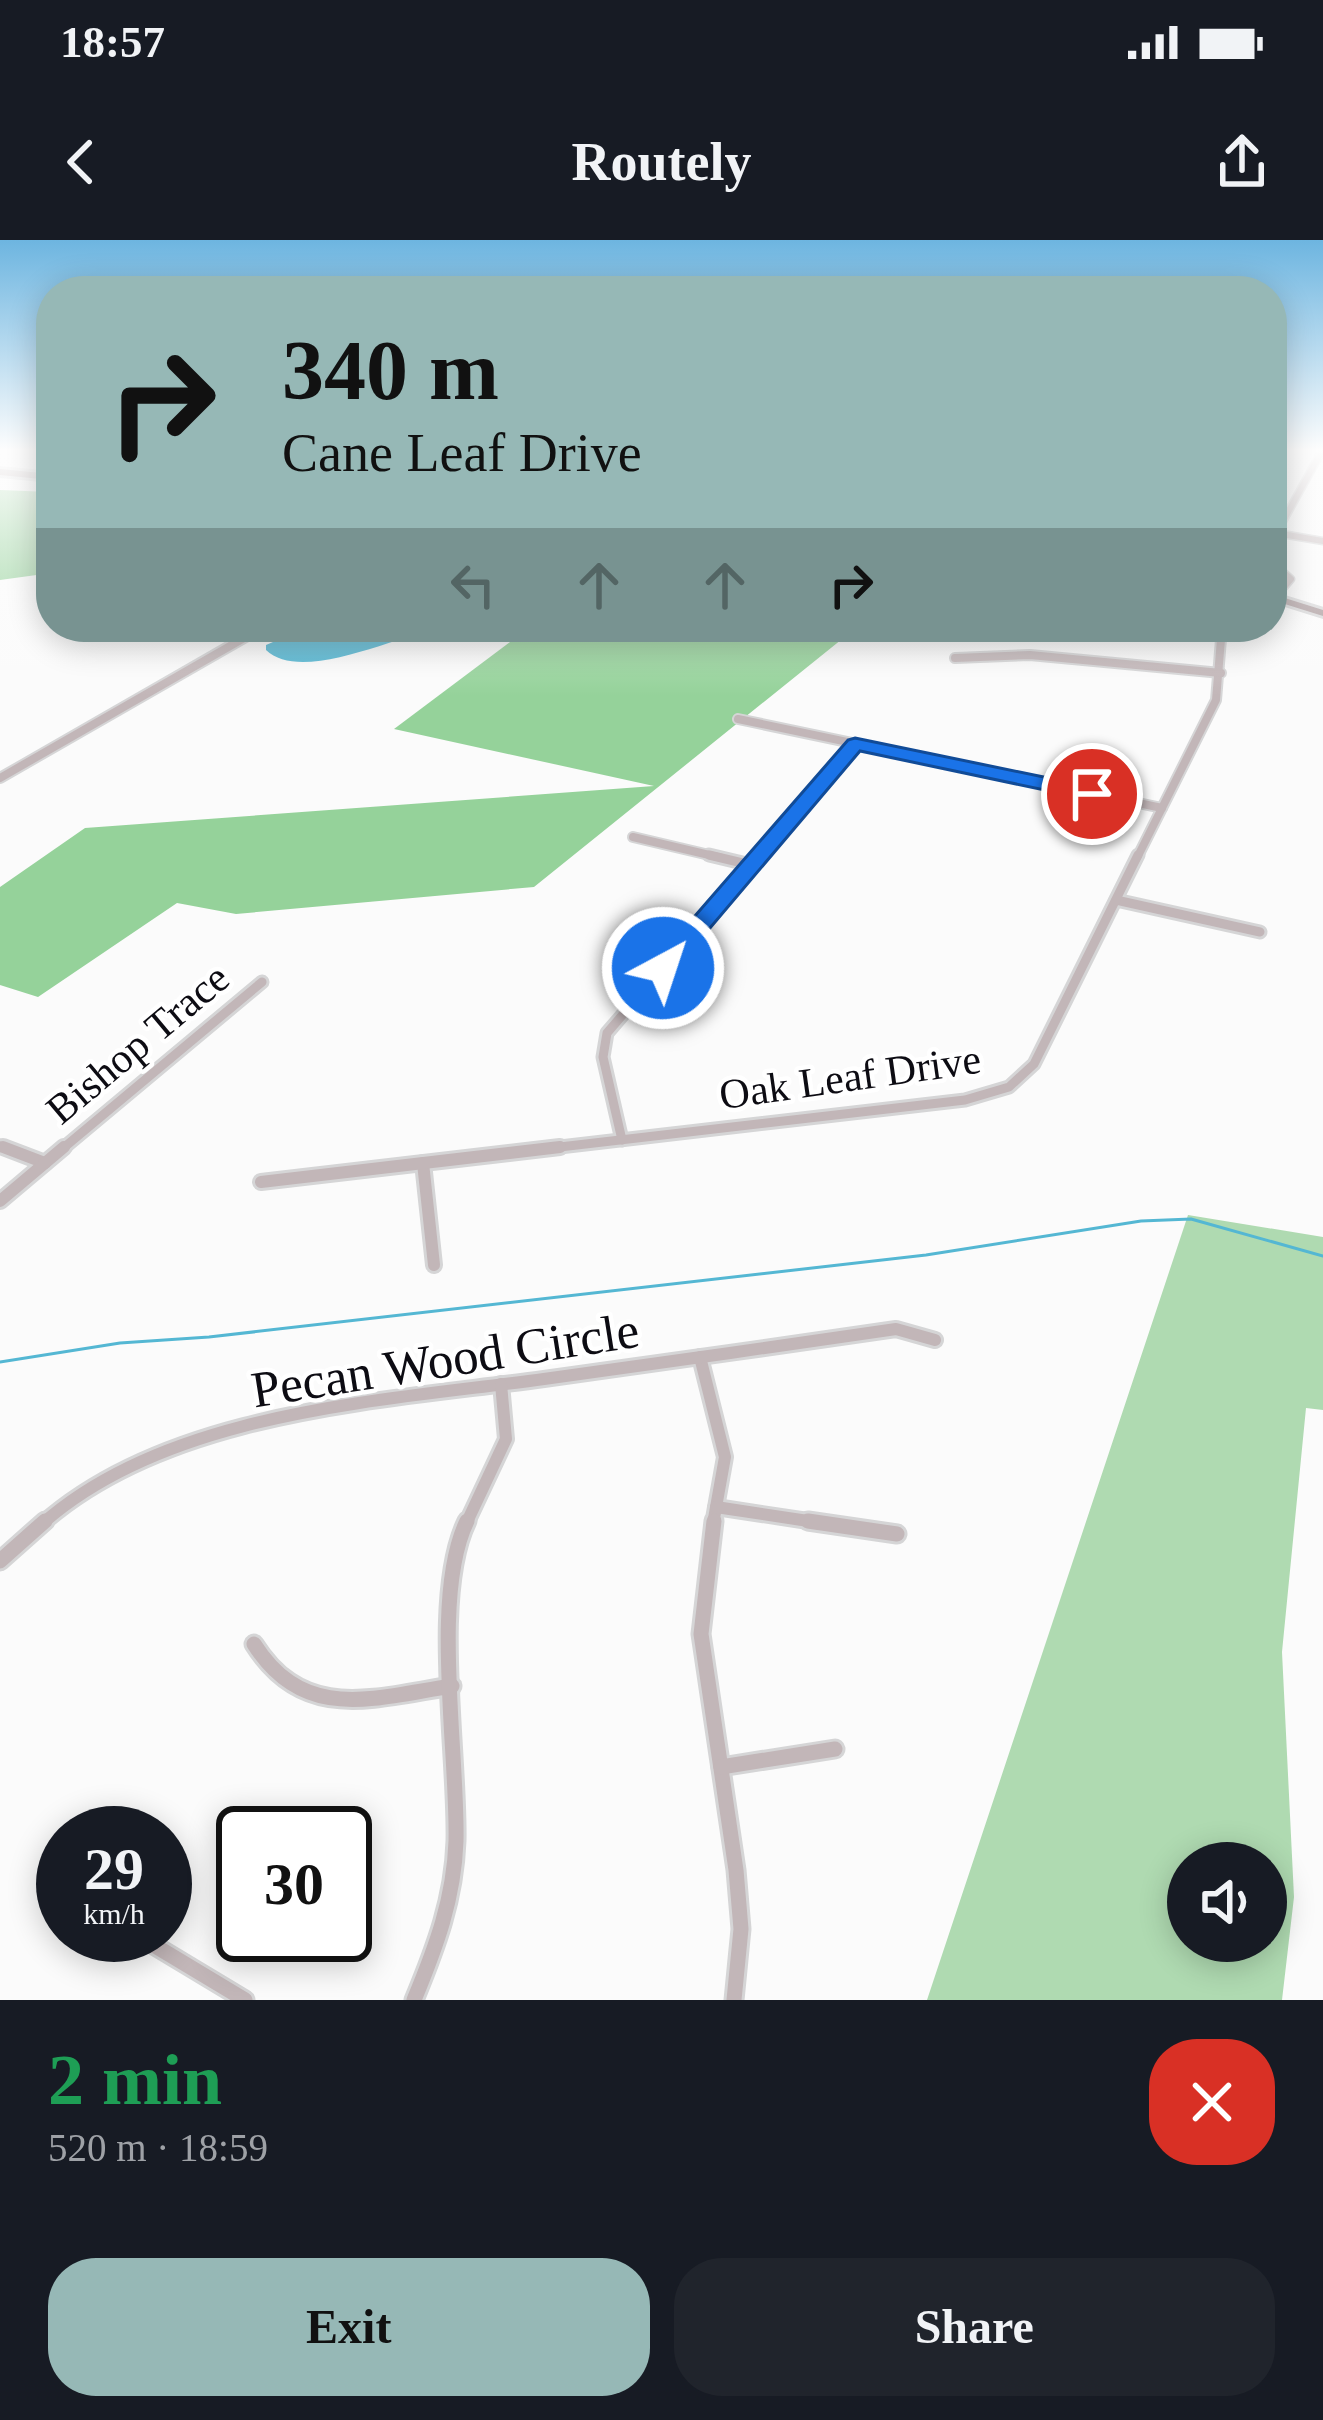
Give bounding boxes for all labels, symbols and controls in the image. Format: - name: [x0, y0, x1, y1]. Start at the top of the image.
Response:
- text: 18:57: [60, 17, 165, 67]
- icon: back: [48, 129, 114, 195]
- icon: share: [1209, 129, 1275, 195]
- text: Routely: [572, 132, 751, 192]
- icon: right: [84, 324, 240, 480]
- text: 340 m: [282, 324, 499, 417]
- text: Cane Leaf Drive: [282, 423, 642, 483]
- icon: left: [440, 552, 506, 618]
- icon: ahead: [566, 552, 632, 618]
- icon: ahead: [692, 552, 758, 618]
- icon: right: [818, 552, 884, 618]
- pin: [1041, 743, 1143, 845]
- icon: arrive: [1059, 761, 1125, 827]
- position arrow: [600, 905, 726, 1031]
- street label: Bishop Trace: [37, 955, 238, 1133]
- street label: Oak Leaf Drive: [716, 1036, 984, 1118]
- street label: Pecan Wood Circle: [247, 1302, 643, 1418]
- speed limit sign: 30: [216, 1806, 372, 1962]
- text: 29: [84, 1836, 144, 1902]
- map controls: [1167, 1842, 1287, 1962]
- button: sound: [1167, 1842, 1287, 1962]
- text: km/h: [83, 1897, 145, 1930]
- button: close: [1149, 2039, 1275, 2165]
- text: 2 min: [48, 2040, 222, 2120]
- text: 520 m · 18:59: [48, 2126, 268, 2169]
- button: Exit: [48, 2258, 650, 2396]
- button: Share: [674, 2258, 1275, 2396]

